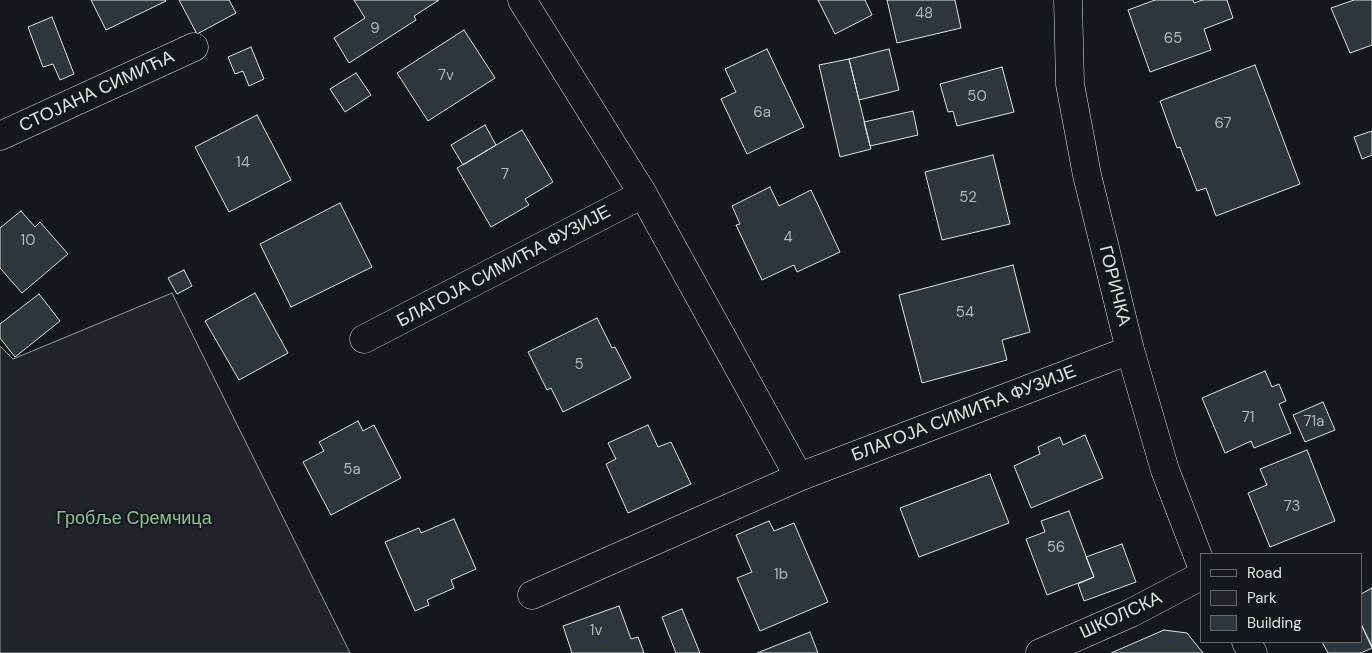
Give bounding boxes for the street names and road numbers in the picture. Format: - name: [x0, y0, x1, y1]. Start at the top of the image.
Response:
- street label: СТОЈАНА СИМИЋА: [16, 47, 178, 137]
- street label: БЛАГОЈА СИМИЋА ФУЗИЈЕ: [393, 201, 615, 333]
- street label: ГОРИЧКА: [1094, 244, 1134, 328]
- street label: БЛАГОЈА СИМИЋА ФУЗИЈЕ: [849, 361, 1079, 467]
- street label: ШКОЛСКА: [1077, 588, 1165, 644]

